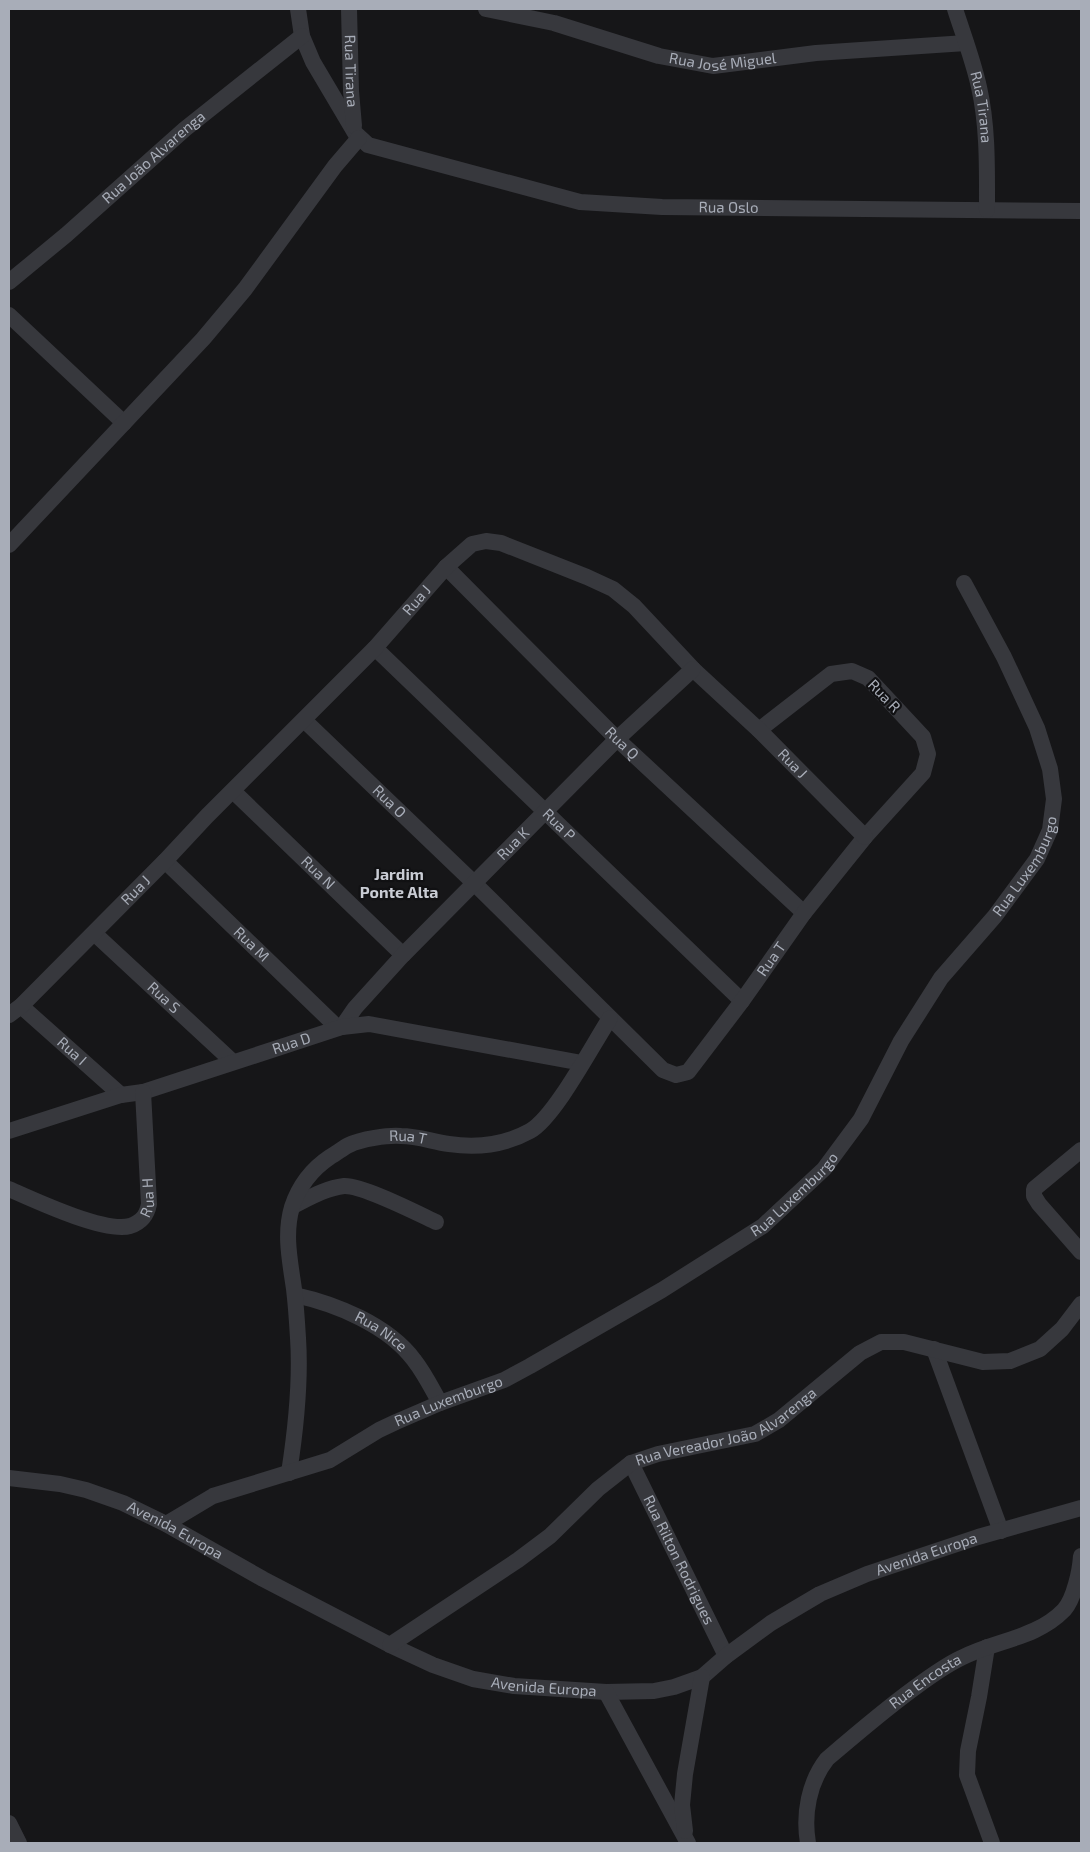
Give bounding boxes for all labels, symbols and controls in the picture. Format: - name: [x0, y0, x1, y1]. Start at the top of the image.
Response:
- street label: Rua Tirana: [342, 34, 362, 108]
- street label: Rua José Miguel: [668, 48, 778, 74]
- street label: Rua Tirana: [967, 69, 996, 144]
- street label: Rua João Alvarenga: [98, 107, 208, 207]
- street label: Rua Oslo: [698, 197, 759, 216]
- street label: Rua J: [398, 581, 434, 618]
- street label: Rua R: [865, 675, 905, 715]
- street label: Rua Q: [602, 723, 643, 763]
- street label: Rua J: [775, 744, 811, 781]
- street label: Rua O: [369, 781, 410, 821]
- street label: Rua P: [539, 804, 580, 844]
- street label: Rua Luxemburgo: [988, 815, 1060, 919]
- street label: Rua K: [493, 823, 532, 863]
- street label: Rua N: [298, 852, 339, 893]
- district label: Jardim Ponte Alta: [360, 864, 438, 901]
- street label: Rua J: [117, 871, 154, 908]
- street label: Rua M: [230, 922, 274, 965]
- street label: Rua T: [752, 938, 789, 979]
- street label: Rua S: [144, 977, 184, 1016]
- street label: Rua D: [270, 1028, 313, 1057]
- street label: Rua I: [54, 1033, 91, 1068]
- street label: Rua T: [389, 1126, 429, 1147]
- street label: Rua Luxemburgo: [747, 1148, 841, 1240]
- street label: Rua H: [135, 1178, 157, 1220]
- street label: Rua Nice: [352, 1307, 411, 1355]
- street label: Rua Luxemburgo: [391, 1371, 505, 1430]
- street label: Rua Vereador João Alvarenga: [633, 1383, 819, 1469]
- street label: Rua Rilton Rodrigues: [640, 1492, 719, 1627]
- street label: Avenida Europa: [125, 1497, 226, 1562]
- street label: Avenida Europa: [873, 1528, 979, 1578]
- street label: Rua Encosta: [885, 1649, 964, 1712]
- street label: Avenida Europa: [490, 1672, 597, 1699]

